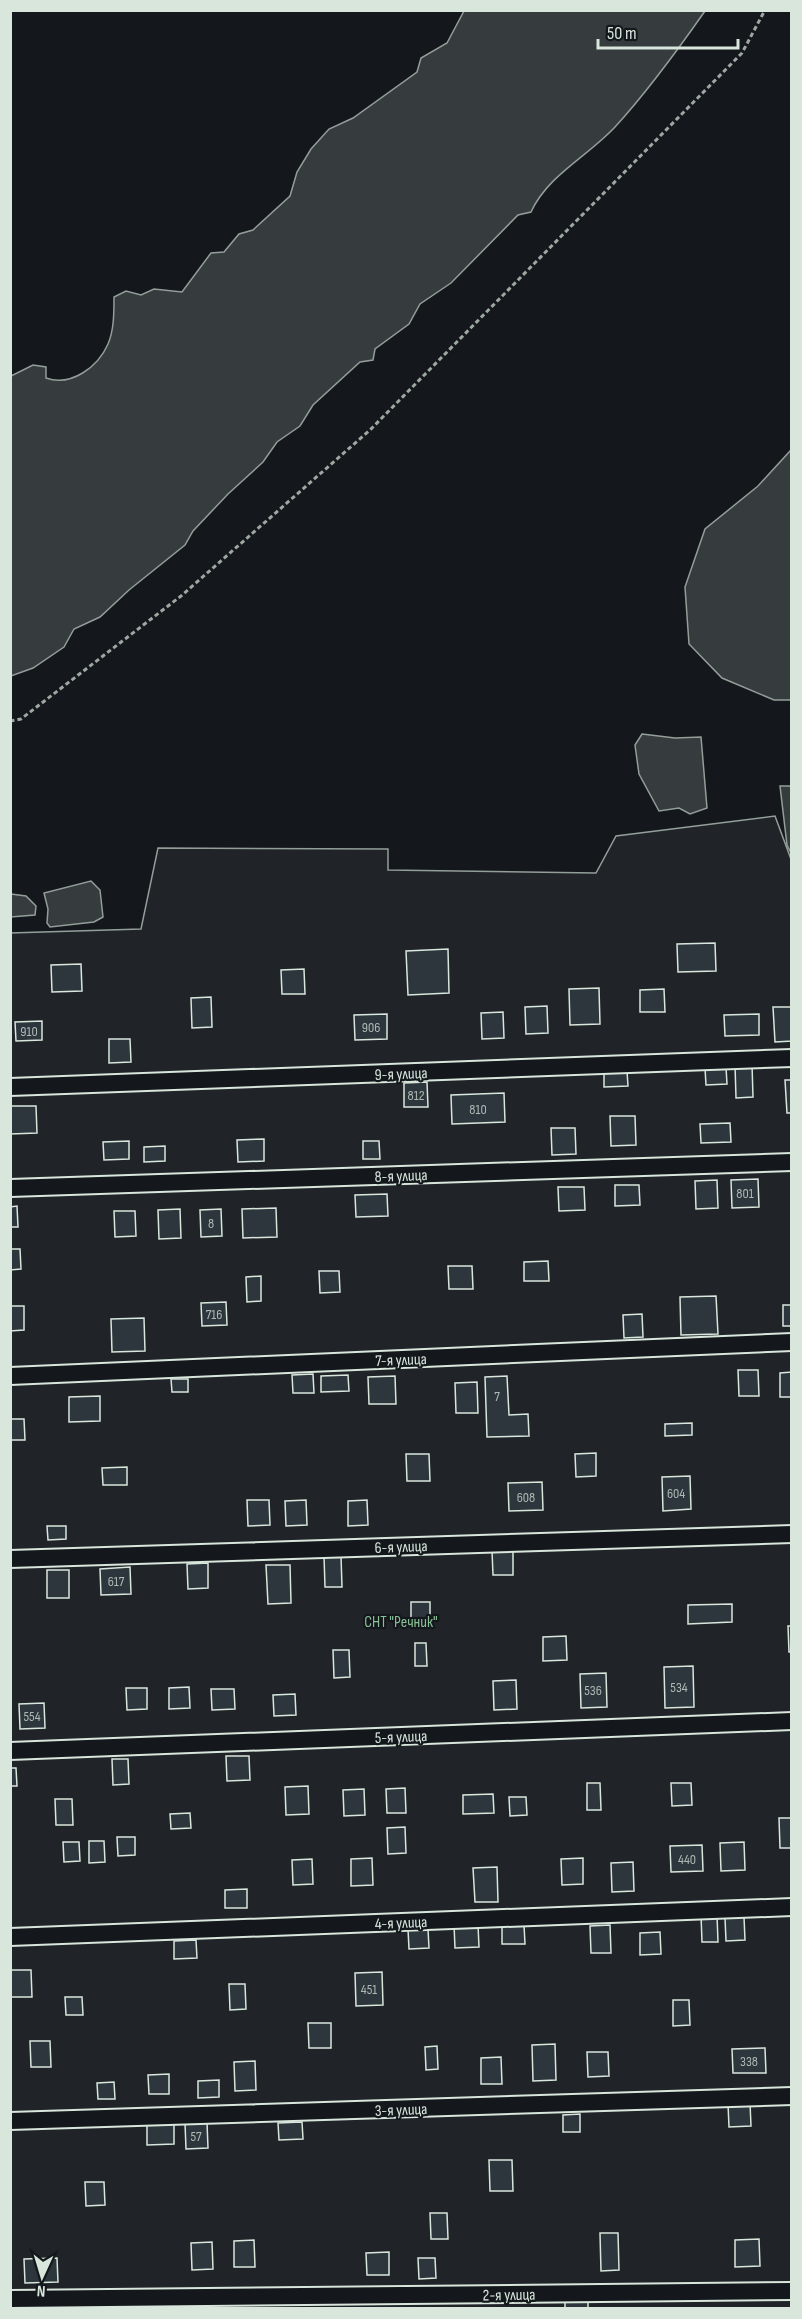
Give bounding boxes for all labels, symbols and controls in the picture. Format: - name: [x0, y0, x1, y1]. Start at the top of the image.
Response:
- scale bar: [598, 12, 738, 50]
- text: 50 m: [607, 23, 637, 44]
- house number: 906: [362, 1019, 380, 1036]
- house number: 910: [20, 1023, 38, 1040]
- street label: 9-я улица: [374, 1064, 428, 1085]
- house number: 812: [408, 1087, 425, 1104]
- house number: 810: [469, 1101, 487, 1118]
- street label: 8-я улица: [374, 1166, 428, 1187]
- house number: 801: [736, 1185, 754, 1202]
- house number: 8: [208, 1215, 214, 1232]
- house number: 716: [206, 1306, 222, 1323]
- street label: 7-я улица: [375, 1350, 427, 1371]
- house number: 7: [494, 1388, 500, 1405]
- house number: 604: [667, 1485, 685, 1502]
- house number: 608: [517, 1489, 535, 1506]
- street label: 6-я улица: [374, 1537, 428, 1558]
- house number: 617: [108, 1573, 125, 1590]
- park label: СНТ "Речник": [364, 1613, 438, 1632]
- house number: 534: [670, 1679, 688, 1696]
- house number: 536: [584, 1682, 602, 1699]
- house number: 554: [23, 1708, 41, 1725]
- street label: 5-я улица: [375, 1727, 428, 1748]
- house number: 440: [678, 1851, 696, 1868]
- street label: 4-я улица: [374, 1913, 428, 1934]
- house number: 451: [361, 1981, 377, 1998]
- house number: 338: [740, 2053, 758, 2070]
- street label: 3-я улица: [374, 2100, 428, 2121]
- house number: 57: [190, 2128, 202, 2145]
- north arrow: [12, 2247, 72, 2307]
- text: N: [36, 2281, 46, 2300]
- street label: 2-я улица: [483, 2286, 535, 2305]

